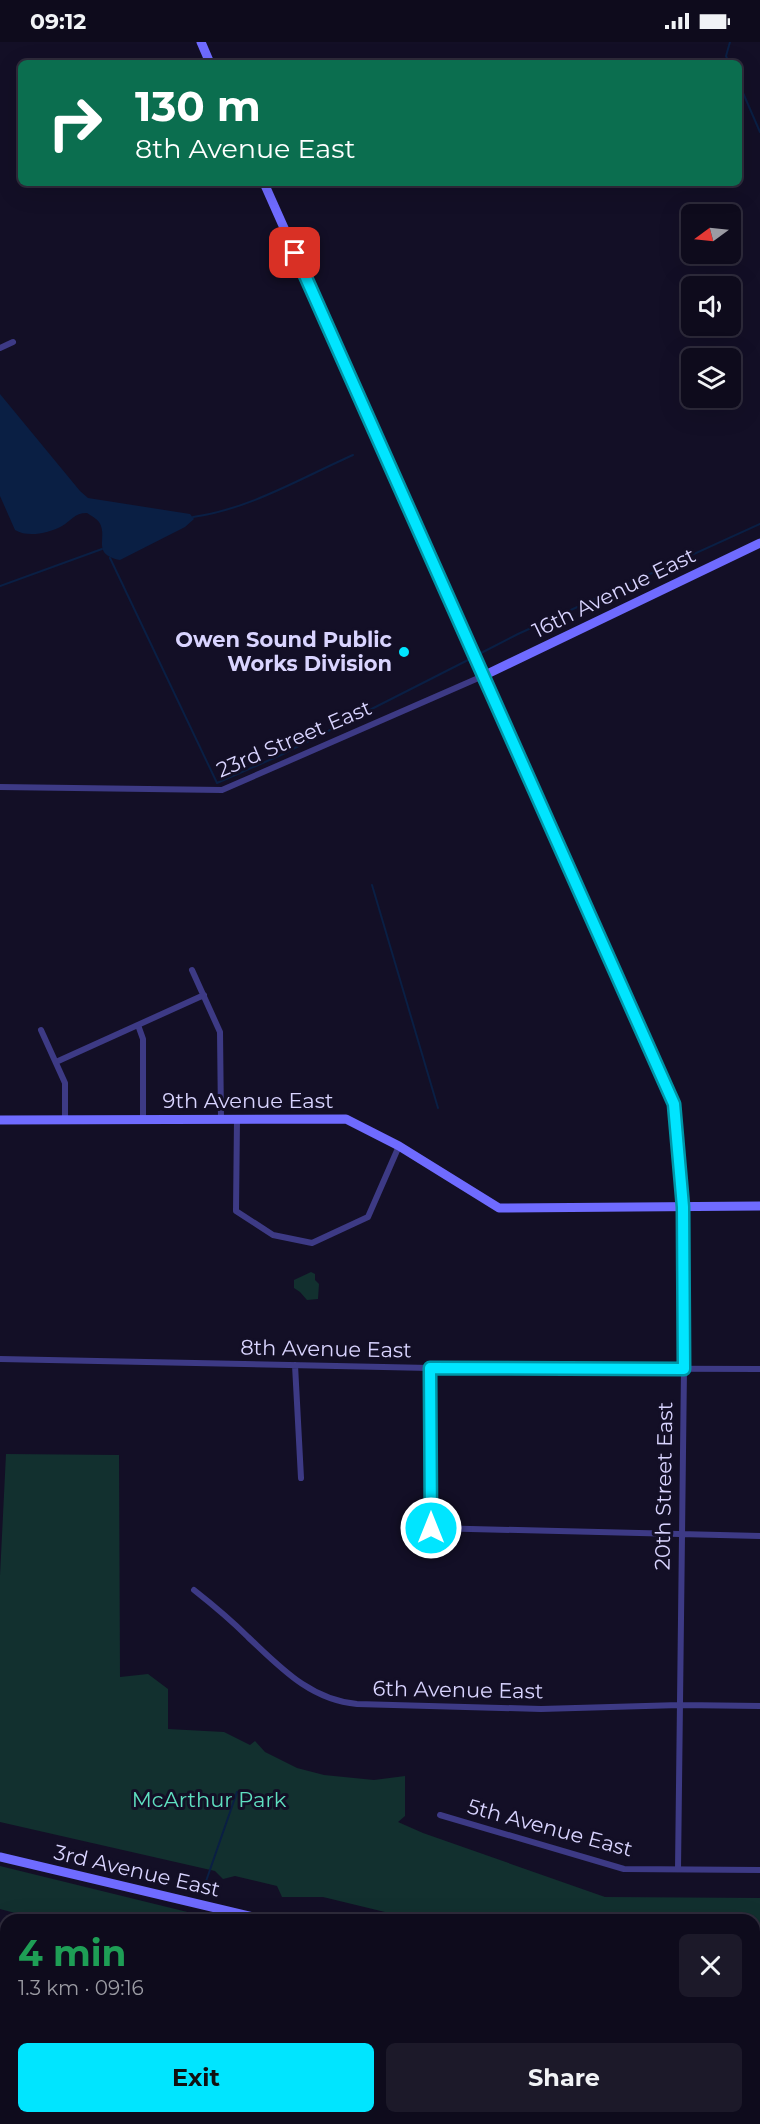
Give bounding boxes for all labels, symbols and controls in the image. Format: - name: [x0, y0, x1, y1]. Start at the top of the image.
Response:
- text: 09:12: [30, 8, 86, 35]
- text: 130 m: [135, 80, 261, 132]
- icon: right: [36, 84, 114, 162]
- text: 8th Avenue East: [135, 132, 355, 165]
- north arrow: [681, 204, 741, 264]
- map controls: [681, 204, 741, 408]
- pin: [269, 227, 320, 278]
- icon: arrive: [278, 236, 311, 269]
- button: sound: [681, 276, 741, 336]
- button: layers: [681, 348, 741, 408]
- street label: 16th Avenue East: [528, 542, 699, 643]
- place label: Owen Sound Public Works Division: [175, 627, 393, 676]
- marker: Owen Sound Public Works Division: [397, 645, 411, 659]
- street label: 23rd Street East: [213, 695, 375, 782]
- street label: 9th Avenue East: [162, 1088, 334, 1113]
- street label: 8th Avenue East: [240, 1335, 412, 1362]
- street label: 20th Street East: [650, 1402, 677, 1570]
- position arrow: [399, 1496, 463, 1560]
- street label: 6th Avenue East: [372, 1676, 544, 1703]
- park label: McArthur Park: [132, 1787, 287, 1812]
- street label: 5th Avenue East: [465, 1793, 635, 1862]
- street label: 3rd Avenue East: [52, 1839, 223, 1902]
- text: 4 min: [18, 1931, 126, 1975]
- button: close: [679, 1934, 742, 1997]
- text: 1.3 km · 09:16: [18, 1976, 144, 2000]
- button: Exit: [18, 2043, 374, 2112]
- button: Share: [386, 2043, 742, 2112]

